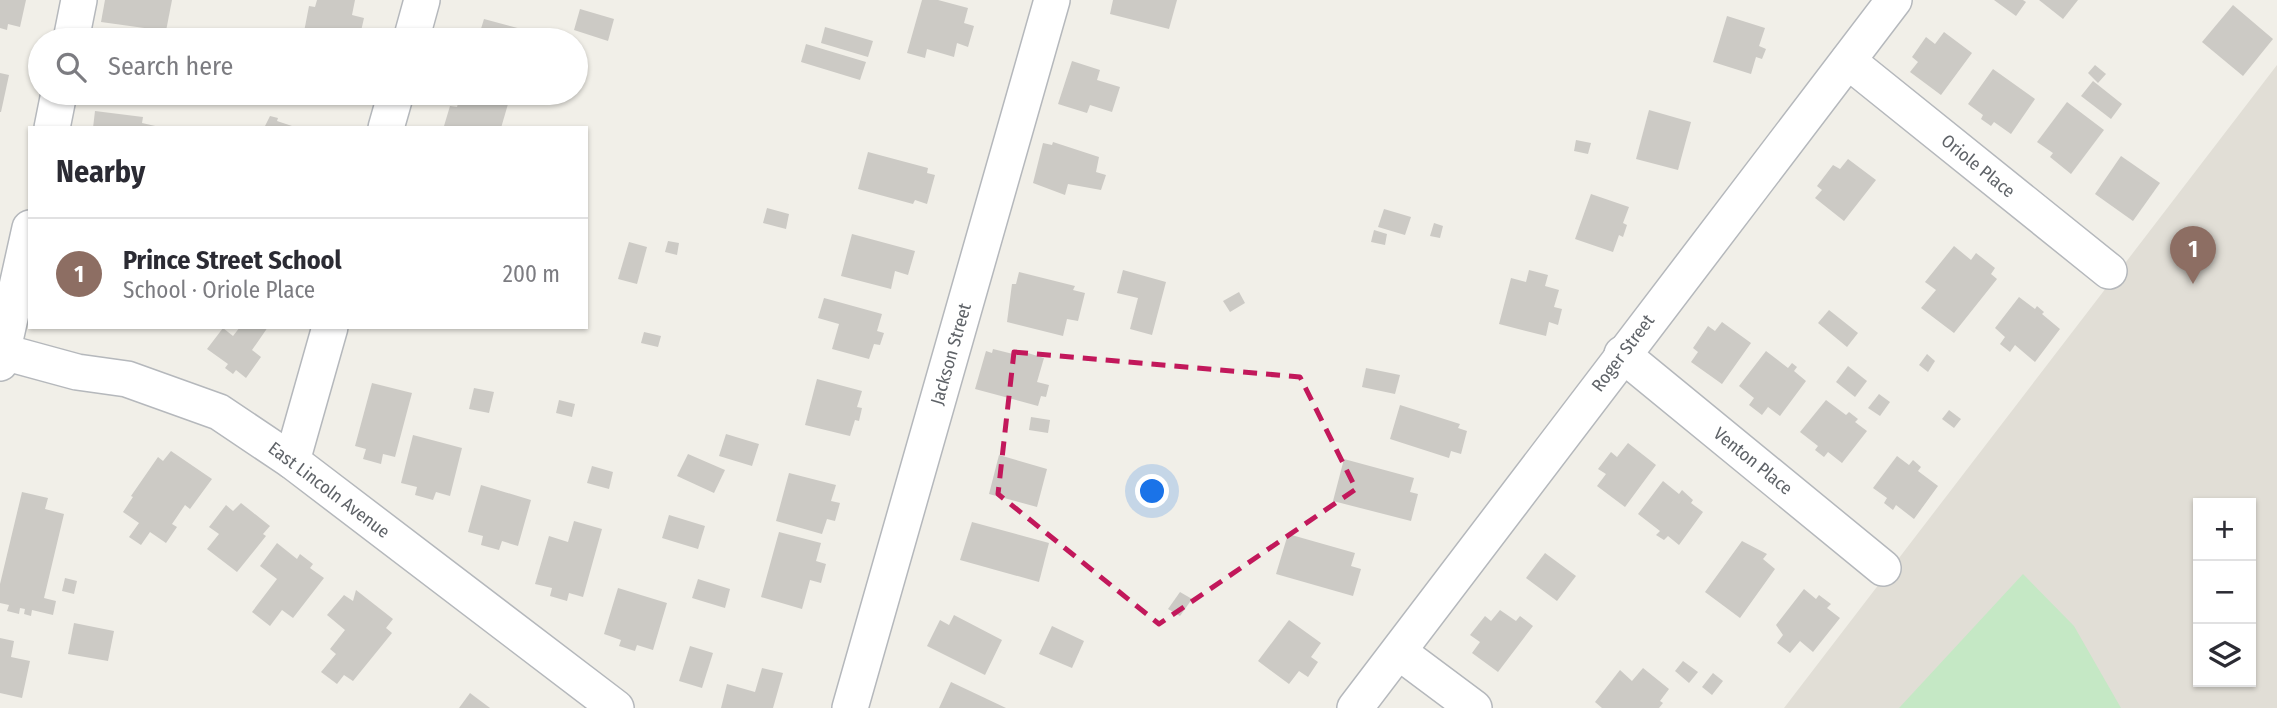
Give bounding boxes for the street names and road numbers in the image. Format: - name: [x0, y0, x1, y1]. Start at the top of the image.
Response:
- street label: Oriole Place: [1937, 130, 2019, 202]
- street label: Jackson Street: [926, 300, 976, 407]
- street label: Roger Street: [1587, 310, 1659, 396]
- street label: Venton Place: [1709, 423, 1797, 499]
- street label: East Lincoln Avenue: [264, 437, 394, 543]

